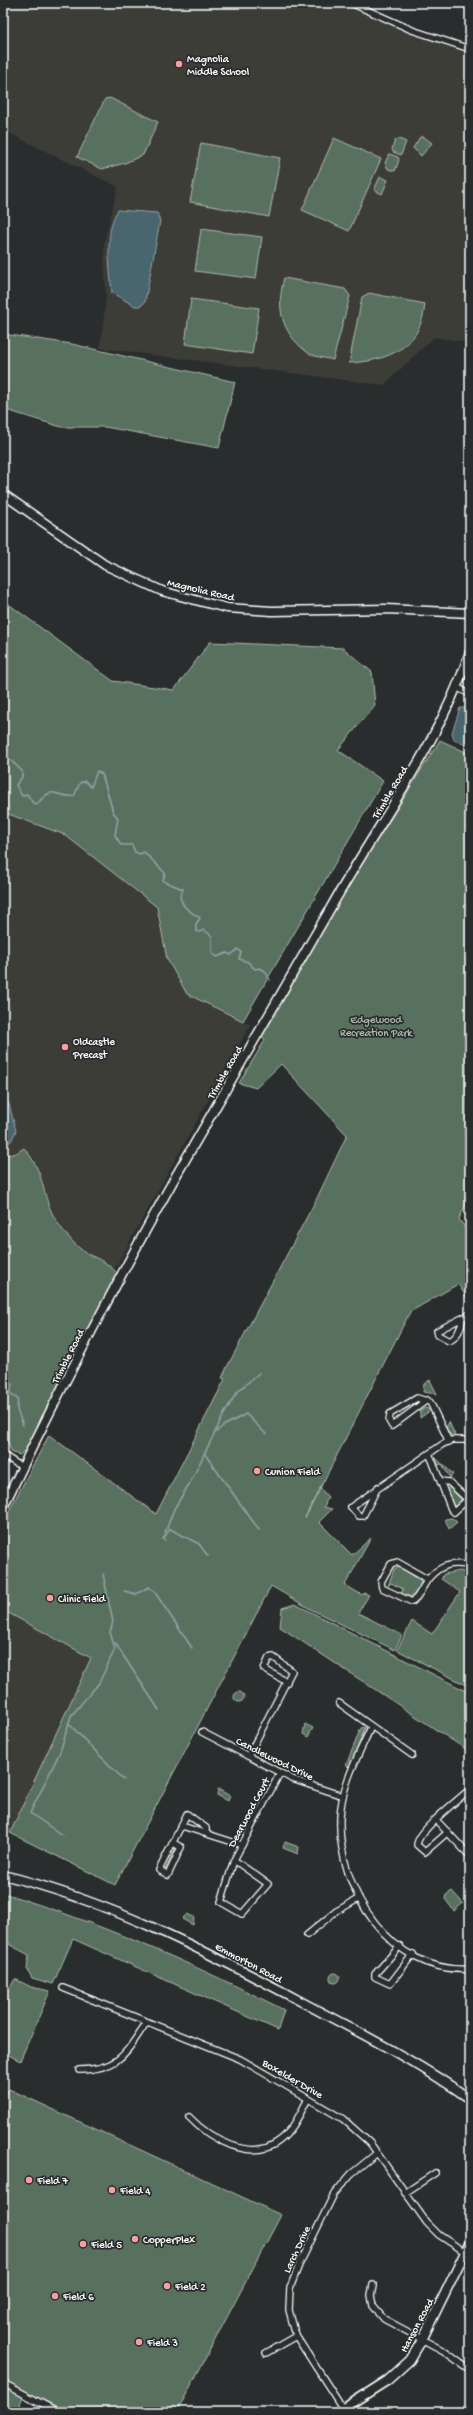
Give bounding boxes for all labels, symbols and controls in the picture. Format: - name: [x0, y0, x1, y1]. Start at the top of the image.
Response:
- place label: Magnolia Middle School: [187, 54, 250, 79]
- marker: Magnolia Middle School: [174, 59, 184, 69]
- street label: Magnolia Road: [166, 577, 237, 605]
- street label: Trimble Road: [370, 763, 412, 822]
- park label: Edgewood Recreation Park: [340, 1015, 413, 1040]
- place label: Oldcastle Precast: [72, 1037, 115, 1062]
- marker: Oldcastle Precast: [60, 1042, 70, 1052]
- street label: Trimble Road: [205, 1043, 246, 1102]
- street label: Trimble Road: [50, 1327, 88, 1387]
- marker: Cunion Field: [252, 1466, 262, 1476]
- place label: Cunion Field: [265, 1467, 321, 1479]
- marker: Clinic Field: [45, 1593, 55, 1603]
- place label: Clinic Field: [58, 1594, 107, 1606]
- street label: Candlewood Drive: [233, 1736, 315, 1784]
- street label: Dearwood Court: [226, 1775, 274, 1851]
- street label: Emmorton Road: [213, 1941, 285, 1987]
- street label: Boxelder Drive: [259, 2057, 325, 2102]
- marker: Field 7: [24, 2175, 34, 2185]
- place label: Field 7: [36, 2176, 68, 2188]
- marker: Field 4: [107, 2185, 117, 2195]
- place label: Field 4: [119, 2186, 151, 2198]
- street label: Larch Drive: [282, 2224, 314, 2275]
- marker: CopperPlex: [130, 2234, 140, 2244]
- place label: CopperPlex: [143, 2235, 195, 2247]
- marker: Field 5: [78, 2239, 88, 2249]
- place label: Field 5: [90, 2240, 122, 2252]
- marker: Field 2: [162, 2281, 172, 2291]
- place label: Field 2: [174, 2282, 206, 2294]
- marker: Field 6: [50, 2291, 60, 2301]
- place label: Field 6: [62, 2292, 94, 2304]
- street label: Hanson Road: [399, 2296, 438, 2355]
- marker: Field 3: [134, 2337, 144, 2347]
- place label: Field 3: [146, 2338, 178, 2350]

